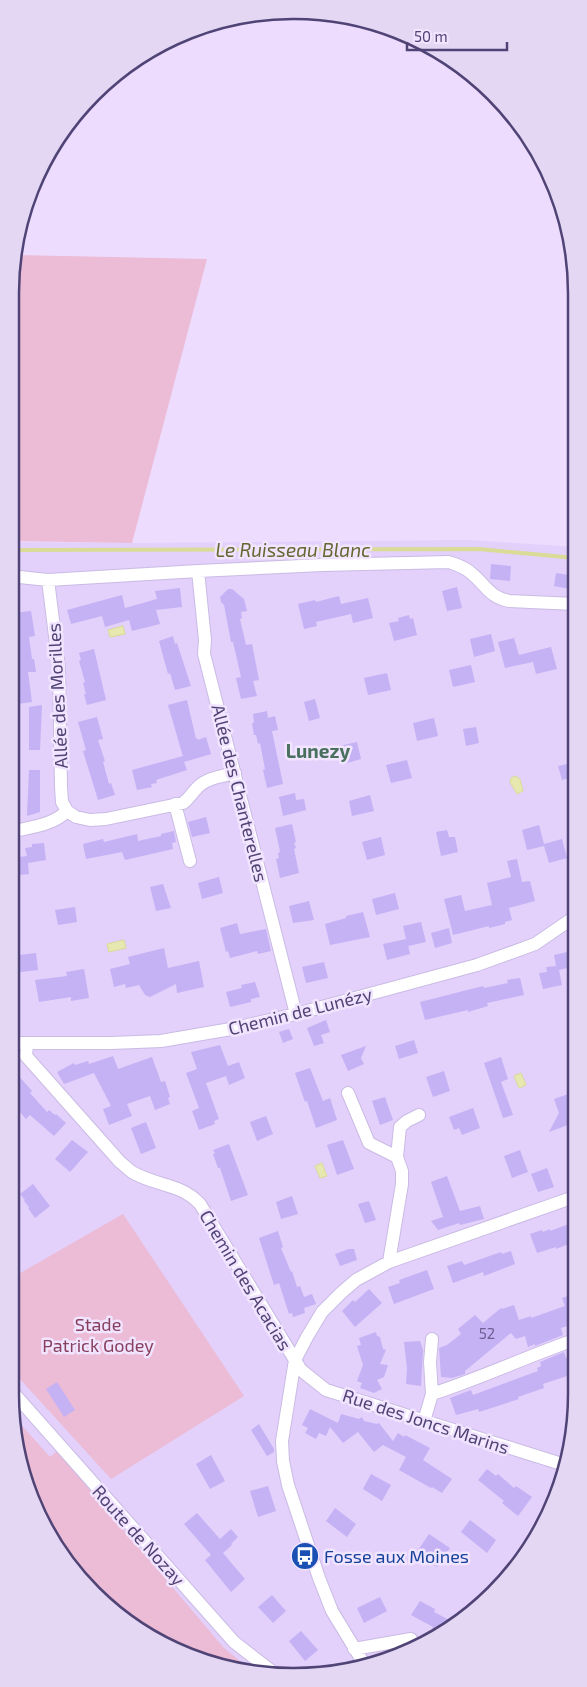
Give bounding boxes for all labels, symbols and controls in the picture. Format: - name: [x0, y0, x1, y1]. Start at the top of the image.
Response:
- scale bar: [407, 20, 507, 52]
- text: 50 m: [414, 27, 448, 45]
- water label: Le Ruisseau Blanc: [216, 538, 370, 561]
- street label: Allée des Morilles: [42, 623, 72, 769]
- street label: Allée des Chanterelles: [207, 702, 273, 884]
- district label: Lunezy: [286, 739, 350, 763]
- street label: Chemin de Lunézy: [226, 982, 375, 1040]
- street label: Chemin des Acacias: [195, 1206, 297, 1354]
- park label: Stade Patrick Godey: [42, 1313, 154, 1356]
- house number: 52: [479, 1324, 495, 1342]
- street label: Rue des Joncs Marins: [340, 1384, 512, 1458]
- street label: Route de Nozay: [88, 1480, 190, 1590]
- bus stop icon: Fosse aux Moines: [290, 1541, 320, 1571]
- place label: Fosse aux Moines: [324, 1545, 469, 1567]

